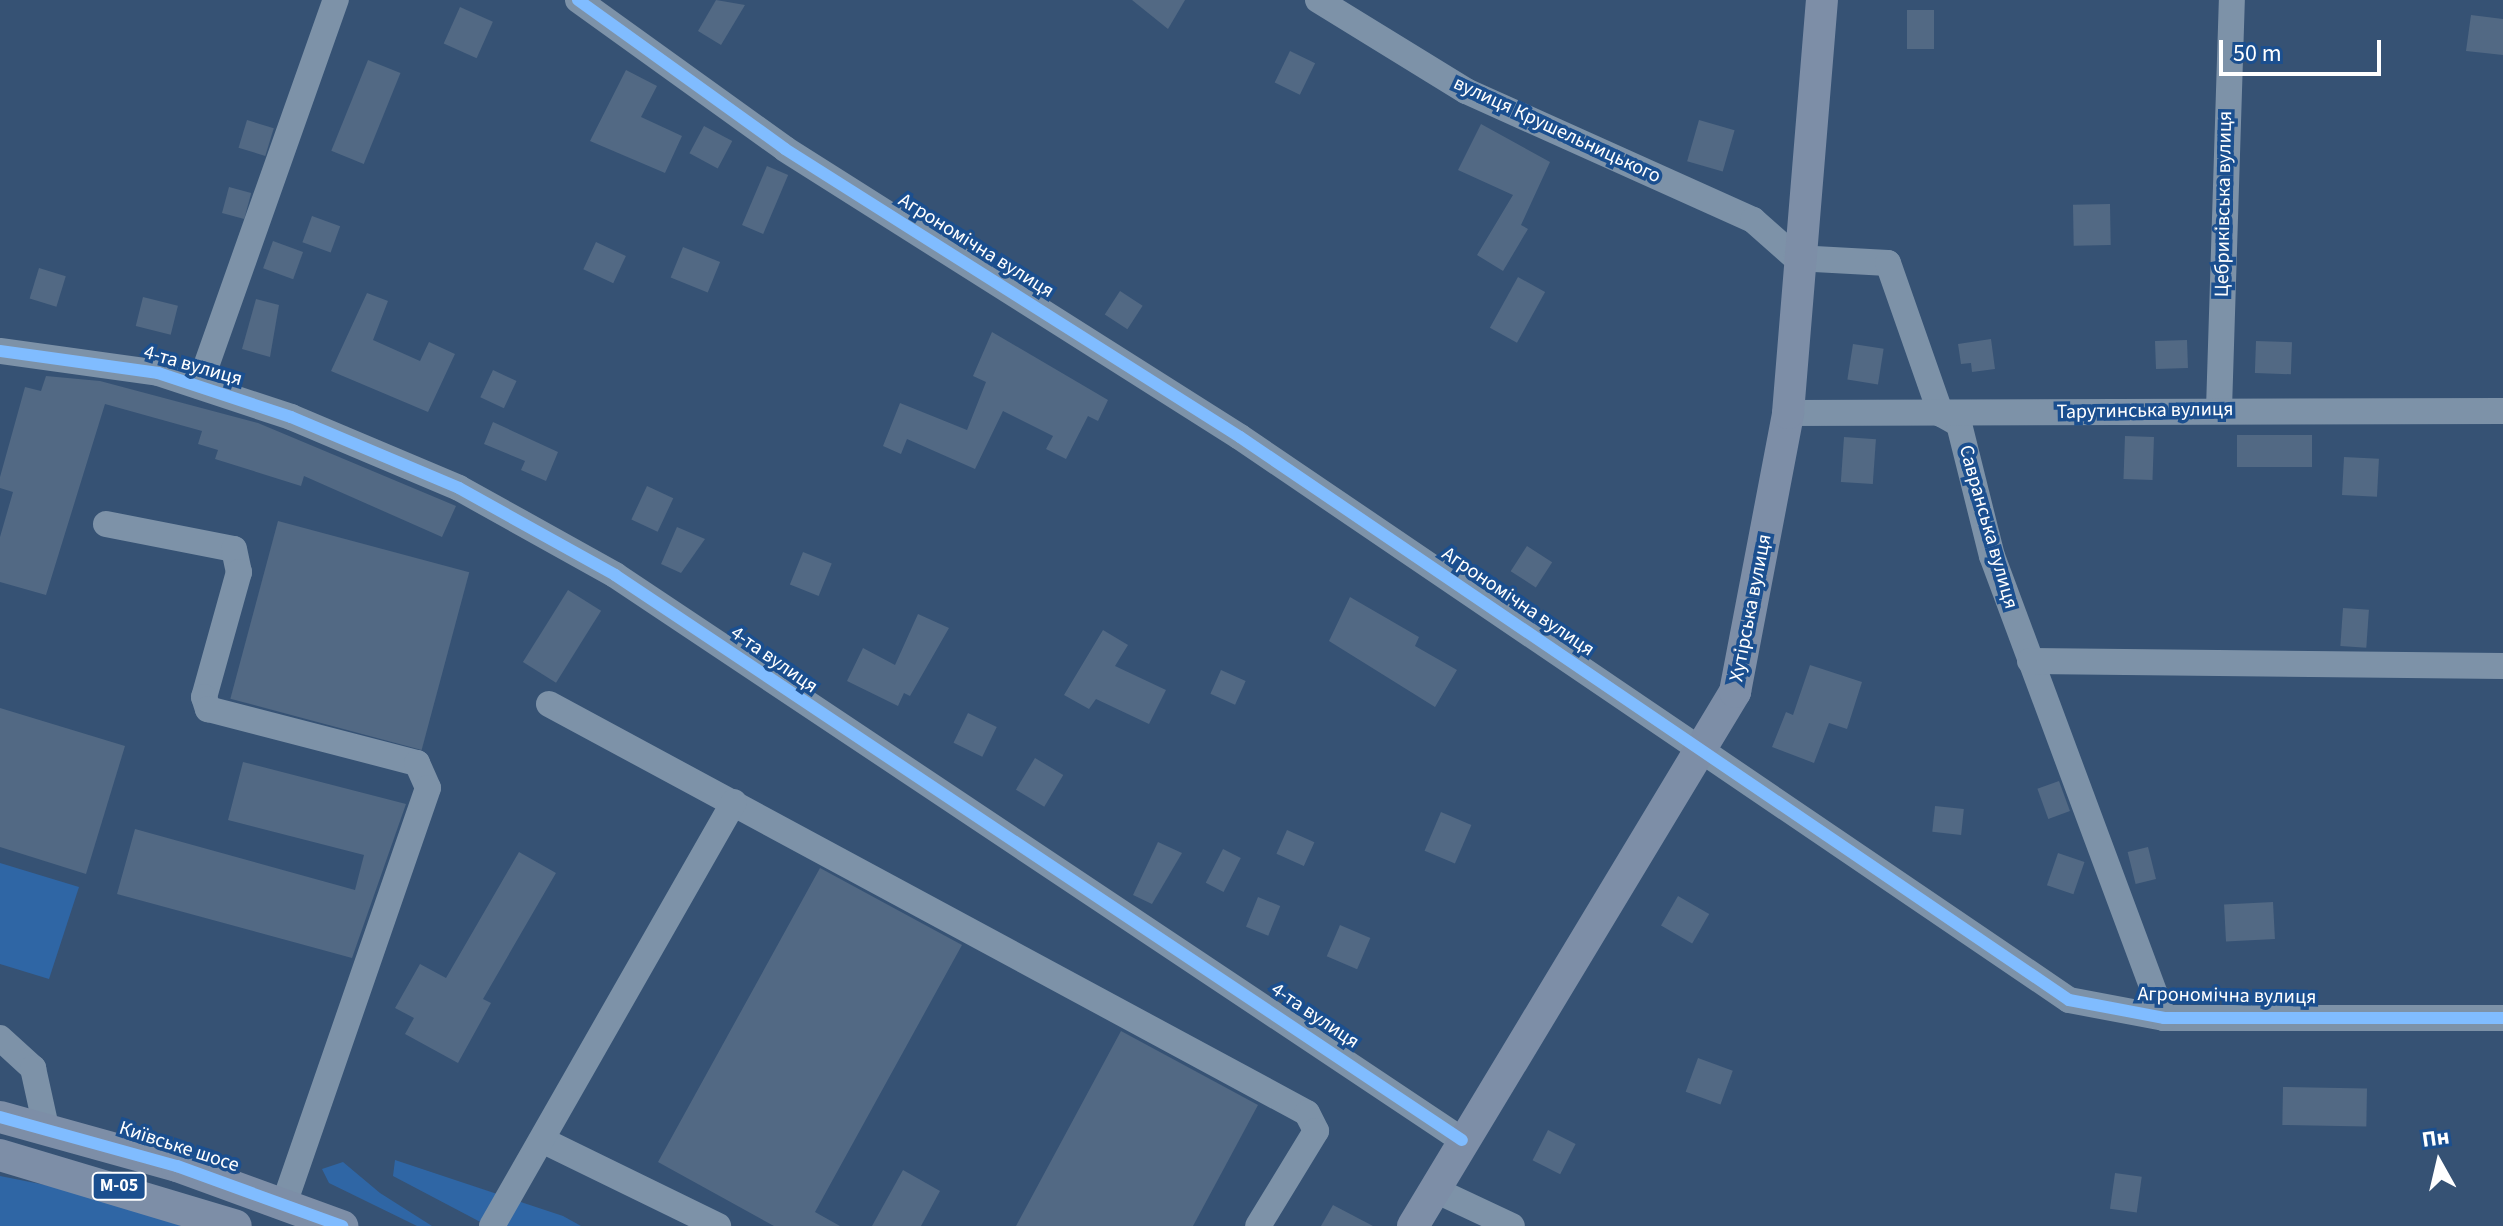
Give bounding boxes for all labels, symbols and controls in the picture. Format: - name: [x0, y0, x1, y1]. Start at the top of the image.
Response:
- scale bar: [2223, 24, 2385, 74]
- text: 50 m: [2233, 36, 2282, 71]
- street label: вулиця Крушельницького: [1449, 71, 1665, 189]
- street label: Цебриківська вулиця: [2210, 111, 2238, 297]
- street label: Агрономічна вулиця: [894, 188, 1058, 304]
- street label: 4-та вулиця: [141, 341, 245, 391]
- street label: Тарутинська вулиця: [2056, 397, 2234, 425]
- street label: Савранська вулиця: [1953, 442, 2023, 612]
- street label: Хутірська вулиця: [1725, 532, 1777, 684]
- street label: Агрономічна вулиця: [1437, 542, 1599, 662]
- street label: 4-та вулиця: [726, 621, 822, 699]
- street label: 4-та вулиця: [1266, 978, 1364, 1054]
- street label: Агрономічна вулиця: [2137, 982, 2317, 1010]
- street label: Київське шосе: [116, 1116, 242, 1178]
- text: Пн: [2420, 1120, 2451, 1156]
- north arrow: [2399, 1122, 2479, 1202]
- road number: М-05: [91, 1172, 147, 1200]

